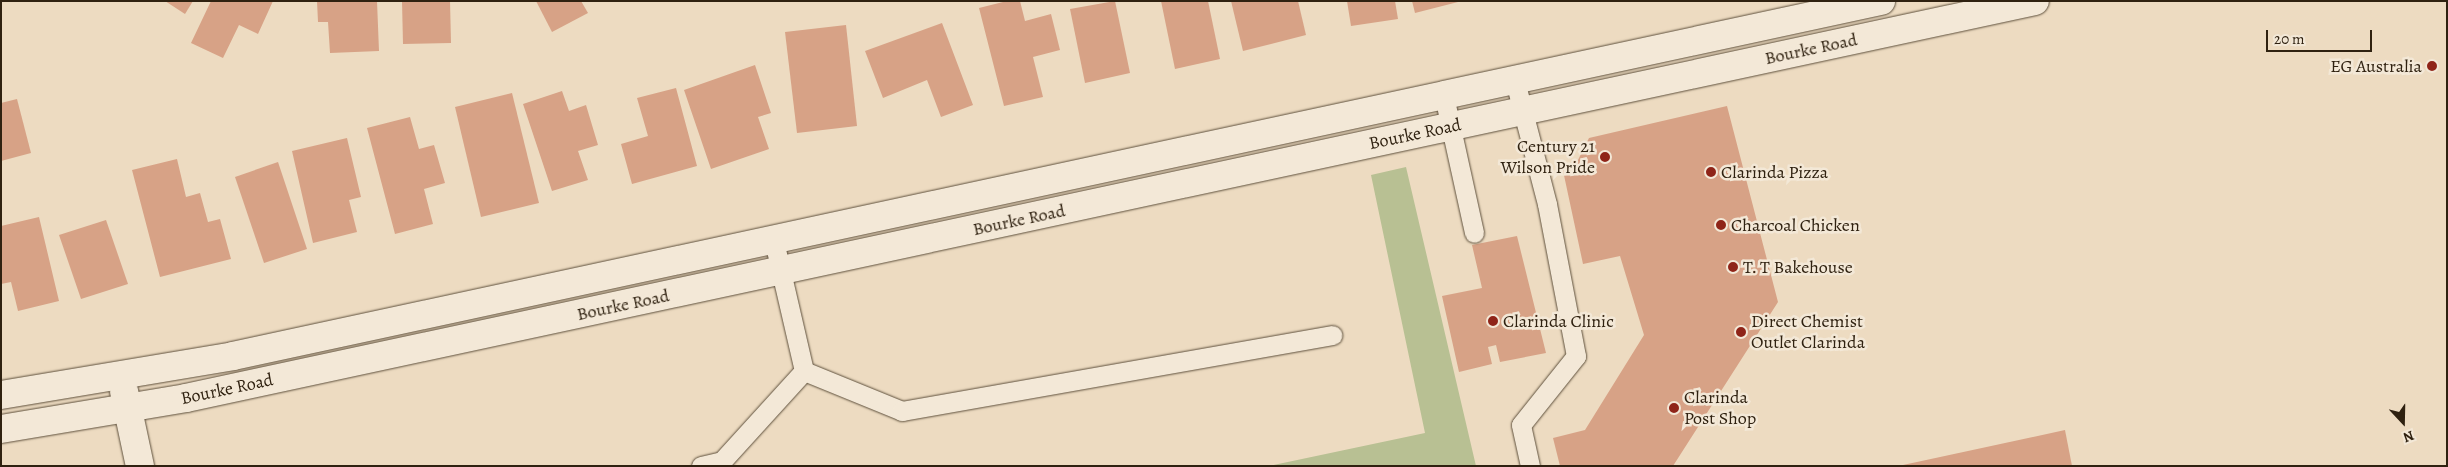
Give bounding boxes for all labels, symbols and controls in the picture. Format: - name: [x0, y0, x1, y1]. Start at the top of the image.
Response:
- scale bar: [2268, 20, 2374, 52]
- street label: Bourke Road: [1763, 29, 1859, 69]
- text: 20 m: [2274, 29, 2305, 49]
- place label: EG Australia: [2330, 55, 2422, 77]
- marker: EG Australia: [2426, 60, 2438, 72]
- street label: Bourke Road: [1367, 114, 1463, 154]
- place label: Century 21 Wilson Pride: [1500, 136, 1595, 178]
- marker: Century 21 Wilson Pride: [1599, 151, 1611, 163]
- place label: Clarinda Pizza: [1721, 161, 1828, 183]
- marker: Clarinda Pizza: [1705, 166, 1717, 178]
- street label: Bourke Road: [971, 200, 1067, 240]
- place label: Charcoal Chicken: [1731, 214, 1860, 236]
- marker: Charcoal Chicken: [1715, 219, 1727, 231]
- place label: T. T Bakehouse: [1743, 256, 1853, 278]
- marker: T. T Bakehouse: [1727, 261, 1739, 273]
- street label: Bourke Road: [575, 285, 671, 325]
- place label: Clarinda Clinic: [1503, 310, 1614, 332]
- place label: Direct Chemist Outlet Clarinda: [1751, 311, 1865, 354]
- marker: Clarinda Clinic: [1487, 315, 1499, 327]
- marker: Direct Chemist Outlet Clarinda: [1735, 326, 1747, 338]
- street label: Bourke Road: [179, 369, 275, 409]
- place label: Clarinda Post Shop: [1684, 387, 1756, 429]
- north arrow: [2378, 397, 2428, 447]
- marker: Clarinda Post Shop: [1668, 402, 1680, 414]
- text: N: [2400, 426, 2417, 447]

